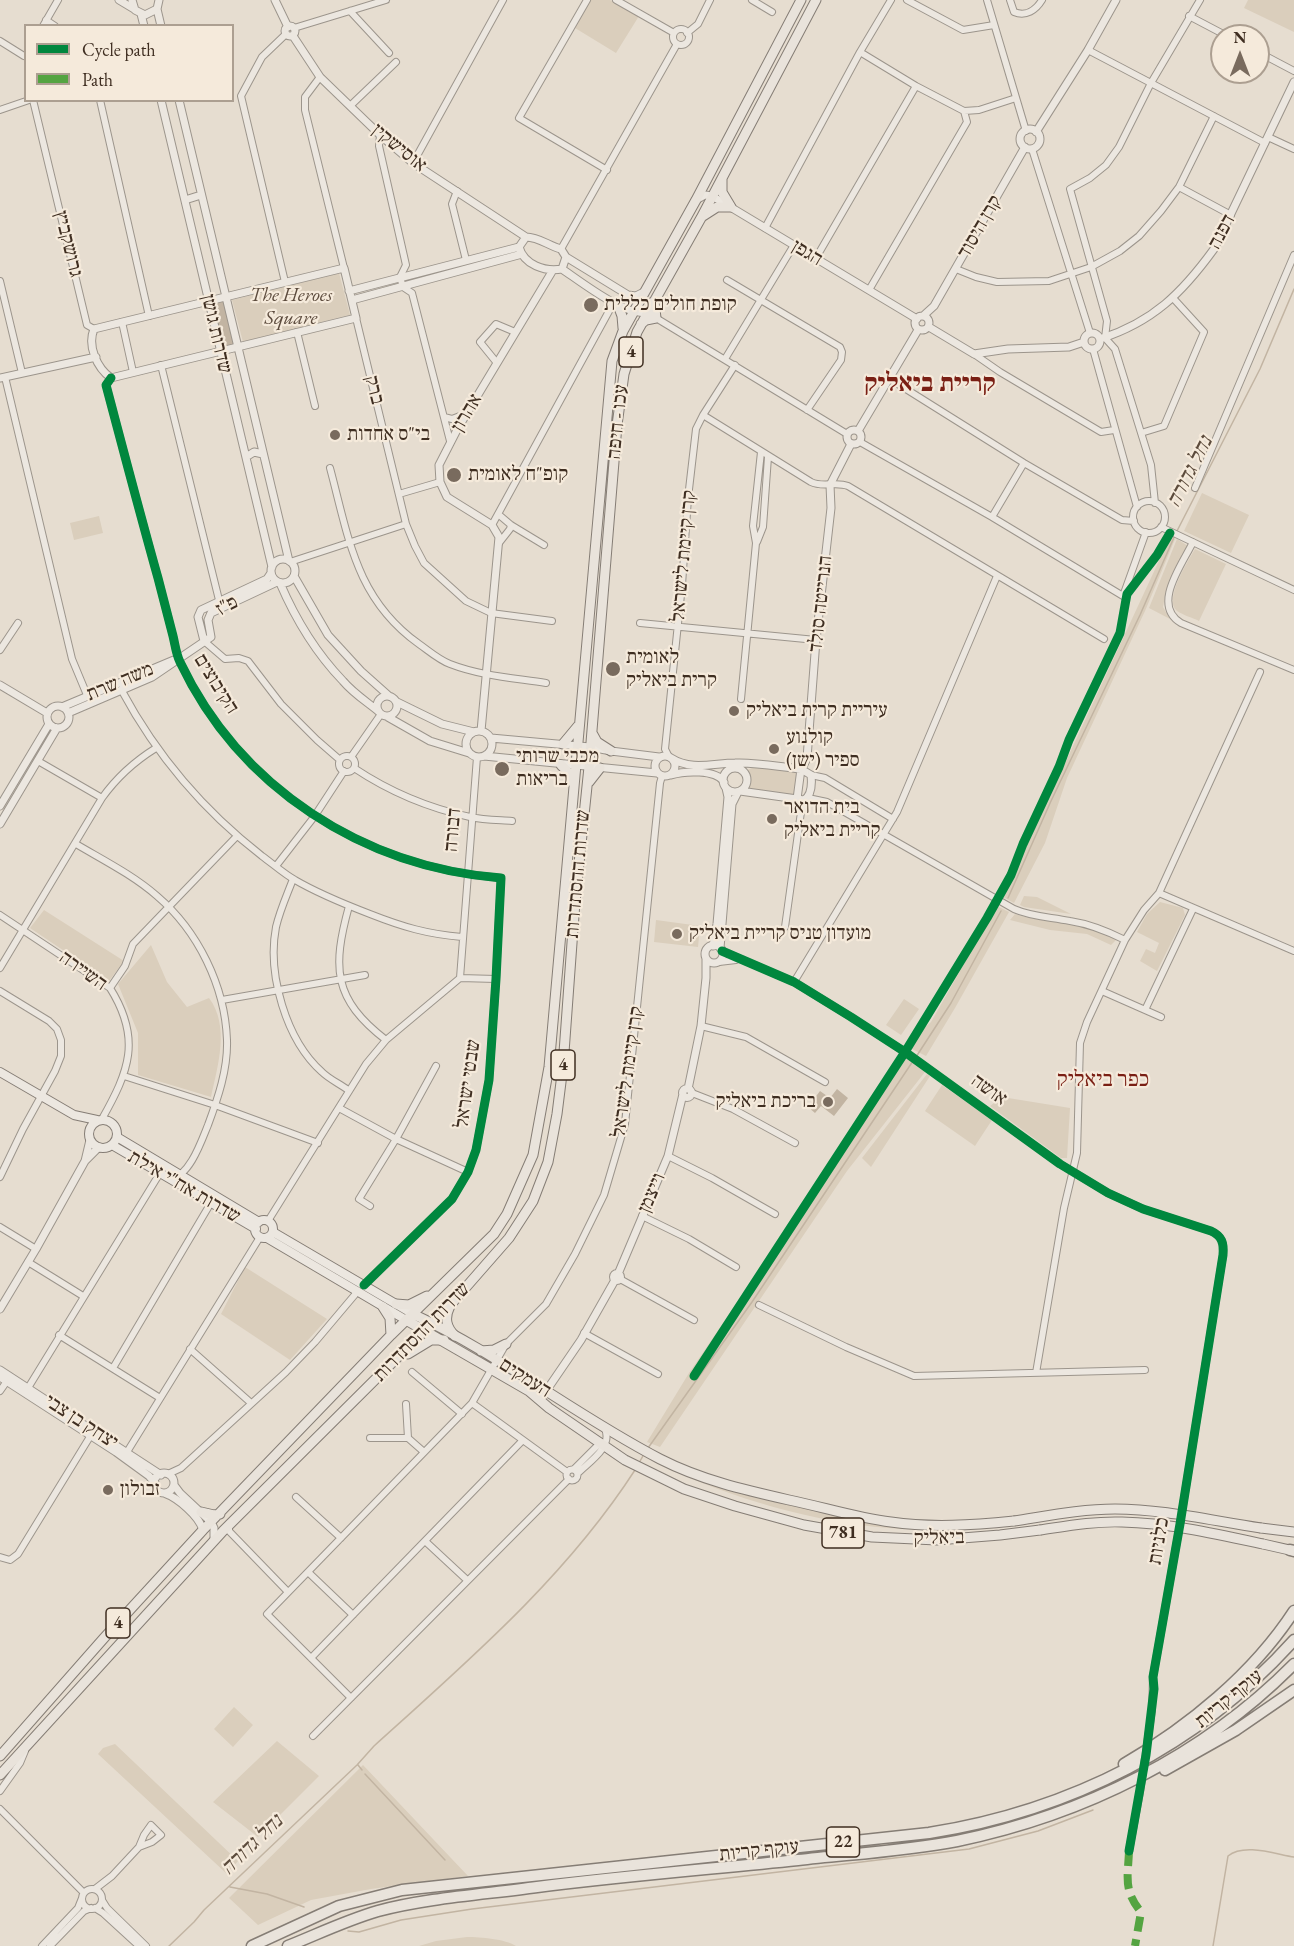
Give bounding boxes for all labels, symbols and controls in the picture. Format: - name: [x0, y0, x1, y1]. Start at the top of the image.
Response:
- legend: [24, 24, 234, 102]
- north arrow: [1210, 24, 1270, 84]
- text: N: [1234, 27, 1246, 48]
- text: Cycle path: [82, 38, 156, 61]
- text: Path: [82, 68, 113, 91]
- street label: אוסישקין: [367, 119, 431, 177]
- street label: קרן היסוד: [952, 191, 1008, 263]
- street label: גרושקביץ: [48, 208, 88, 280]
- street label: דפנה: [1203, 210, 1241, 254]
- street label: הגפן: [787, 234, 827, 272]
- park label: The Heroes Square: [250, 284, 332, 331]
- street label: שדרות גושן: [195, 292, 237, 376]
- place label: קופת חולים כללית: [604, 293, 737, 317]
- marker: קופת חולים כללית: [582, 296, 600, 314]
- road number: 4: [619, 337, 643, 367]
- district label: קריית ביאליק: [864, 368, 996, 400]
- street label: ברק: [359, 373, 389, 407]
- street label: עכו - חיפה: [602, 383, 634, 461]
- street label: אהרון: [446, 389, 488, 437]
- place label: בי"ס אחדות: [347, 423, 430, 447]
- marker: בי"ס אחדות: [328, 428, 342, 442]
- water label: נחל גדורה: [1161, 432, 1219, 512]
- place label: קופ"ח לאומית: [468, 463, 568, 487]
- marker: קופ"ח לאומית: [445, 466, 463, 484]
- street label: קרן קיימת לישראל: [666, 489, 702, 623]
- street label: הנרייטה סולד: [804, 554, 838, 654]
- street label: פ"ז: [212, 590, 242, 622]
- place label: לאומית קרית ביאליק: [626, 646, 717, 693]
- street label: הקיבוצים: [188, 649, 244, 719]
- street label: משה שרת: [83, 657, 157, 707]
- marker: לאומית קרית ביאליק: [604, 660, 622, 678]
- place label: עיריית קרית ביאליק: [746, 699, 887, 723]
- marker: עיריית קרית ביאליק: [727, 704, 741, 718]
- place label: קולנוע ספיר (ישן): [786, 726, 860, 773]
- marker: קולנוע ספיר (ישן): [767, 742, 781, 756]
- place label: מכבי שרותי בריאות: [516, 745, 599, 792]
- marker: מכבי שרותי בריאות: [493, 760, 511, 778]
- place label: בית הדואר קריית ביאליק: [784, 796, 881, 843]
- street label: דבורה: [439, 807, 467, 853]
- street label: שדרות ההסתדרות: [560, 809, 596, 939]
- marker: בית הדואר קריית ביאליק: [765, 812, 779, 826]
- place label: מועדון טניס קריית ביאליק: [689, 922, 871, 946]
- marker: מועדון טניס קריית ביאליק: [670, 927, 684, 941]
- street label: השיירה: [54, 946, 112, 996]
- street label: קרן קיימת לישראל: [607, 1005, 649, 1139]
- street label: שבטי ישראל: [450, 1038, 486, 1130]
- road number: 4: [551, 1050, 575, 1080]
- district label: כפר ביאליק: [1057, 1067, 1149, 1093]
- street label: אושה: [966, 1069, 1012, 1111]
- place label: בריכת ביאליק: [716, 1090, 816, 1114]
- marker: בריכת ביאליק: [821, 1095, 835, 1109]
- street label: שדרות אח"י אילת: [124, 1145, 244, 1229]
- street label: וייצמן: [633, 1169, 671, 1217]
- street label: שדרות ההסתדרות: [369, 1277, 475, 1387]
- street label: העמקים: [494, 1353, 556, 1403]
- street label: יצחק בן צבי: [40, 1389, 122, 1455]
- place label: זבולון: [120, 1478, 160, 1502]
- marker: זבולון: [101, 1483, 115, 1497]
- street label: כלניות: [1143, 1515, 1175, 1567]
- road number: 781: [822, 1518, 864, 1548]
- street label: ביאליק: [913, 1526, 965, 1550]
- road number: 4: [106, 1608, 130, 1638]
- street label: עוקף קריות: [1190, 1664, 1268, 1734]
- water label: נחל גדורה: [216, 1809, 288, 1881]
- road number: 22: [826, 1827, 860, 1857]
- street label: עוקף קריות: [718, 1835, 800, 1867]

